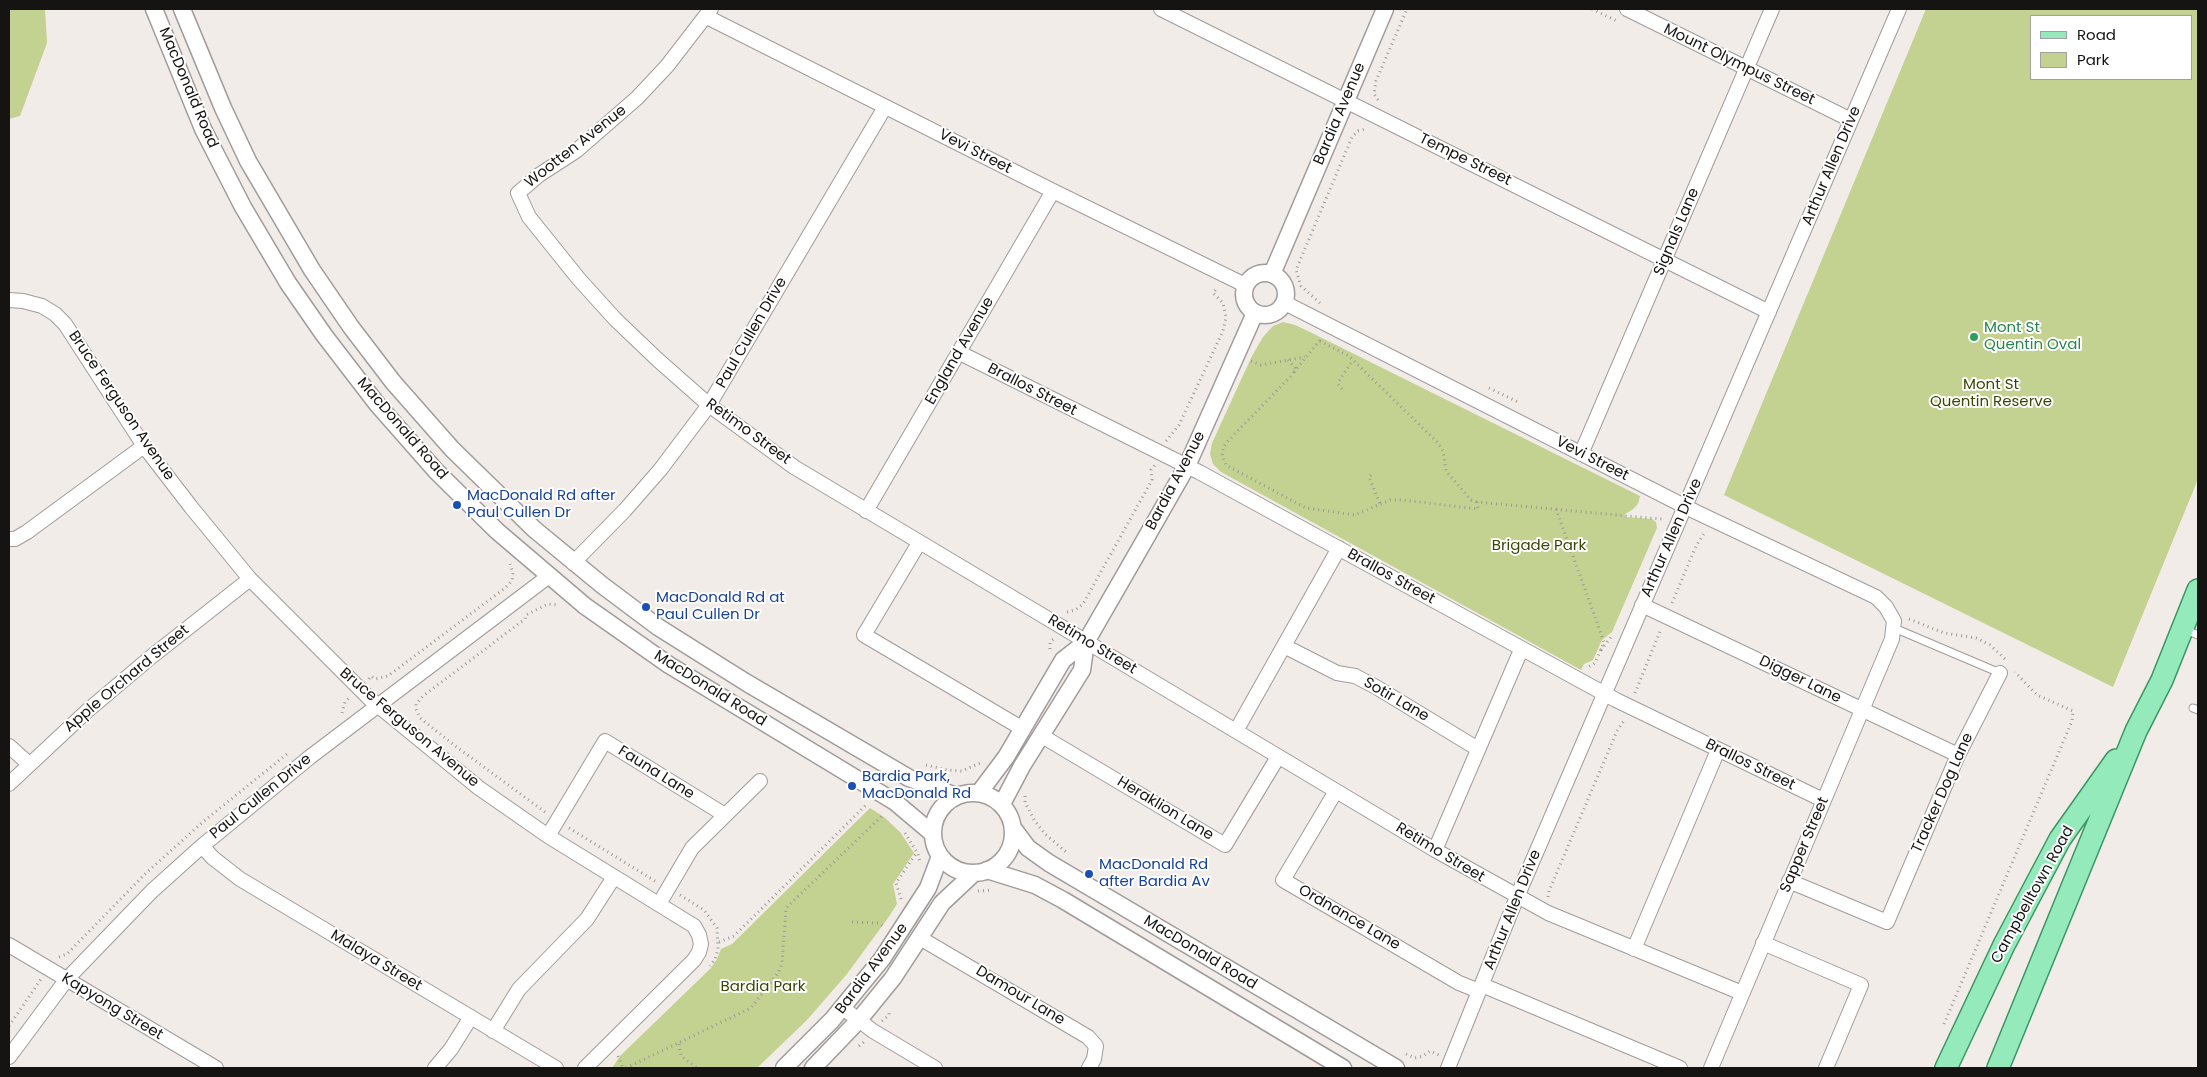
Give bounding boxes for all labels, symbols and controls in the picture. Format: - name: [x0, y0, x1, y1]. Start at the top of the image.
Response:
- legend: [2030, 15, 2192, 80]
- street label: Mount Olympus Street: [1660, 21, 1818, 109]
- text: Road: [2077, 24, 2116, 45]
- street label: MacDonald Road: [155, 25, 221, 151]
- text: Park: [2077, 49, 2109, 70]
- street label: Bardia Avenue: [1310, 60, 1370, 168]
- street label: Wootten Avenue: [522, 102, 630, 192]
- street label: Arthur Allen Drive: [1799, 104, 1865, 228]
- street label: Vevi Street: [936, 126, 1014, 178]
- street label: Tempe Street: [1416, 130, 1514, 190]
- street label: Signals Lane: [1650, 185, 1704, 279]
- street label: Paul Cullen Drive: [713, 274, 791, 392]
- street label: England Avenue: [922, 294, 998, 408]
- place label: Mont St Quentin Oval: [1984, 319, 2081, 354]
- street label: Bruce Ferguson Avenue: [64, 328, 178, 484]
- marker: Mont St Quentin Oval: [1968, 331, 1980, 343]
- street label: Brallos Street: [984, 360, 1080, 420]
- street label: MacDonald Road: [353, 374, 451, 484]
- park label: Mont St Quentin Reserve: [1930, 376, 2052, 411]
- street label: Retimo Street: [702, 395, 794, 469]
- street label: Bardia Avenue: [1142, 429, 1210, 533]
- street label: Vevi Street: [1553, 433, 1631, 485]
- street label: Arthur Allen Drive: [1638, 476, 1706, 600]
- place label: MacDonald Rd after Paul Cullen Dr: [467, 487, 616, 522]
- marker: MacDonald Rd after Paul Cullen Dr: [451, 499, 463, 511]
- park label: Brigade Park: [1492, 537, 1586, 555]
- street label: Brallos Street: [1344, 545, 1438, 609]
- place label: MacDonald Rd at Paul Cullen Dr: [656, 589, 785, 624]
- marker: MacDonald Rd at Paul Cullen Dr: [640, 601, 652, 613]
- street label: Retimo Street: [1044, 611, 1140, 679]
- street label: Apple Orchard Street: [61, 622, 193, 736]
- street label: MacDonald Road: [651, 647, 769, 731]
- street label: Digger Lane: [1756, 652, 1844, 708]
- street label: Bruce Ferguson Avenue: [336, 664, 482, 792]
- street label: Sotir Lane: [1360, 674, 1432, 726]
- street label: Tracker Dog Lane: [1908, 730, 1978, 856]
- street label: Brallos Street: [1702, 736, 1798, 794]
- street label: Fauna Lane: [615, 742, 697, 804]
- street label: Paul Cullen Drive: [207, 751, 315, 843]
- place label: Bardia Park, MacDonald Rd: [862, 768, 971, 803]
- street label: Heraklion Lane: [1114, 773, 1216, 845]
- marker: Bardia Park, MacDonald Rd: [846, 780, 858, 792]
- street label: Sapper Street: [1777, 795, 1833, 895]
- street label: Retimo Street: [1392, 819, 1488, 887]
- street label: Campbelltown Road: [1988, 823, 2078, 967]
- street label: Arthur Allen Drive: [1481, 847, 1545, 973]
- place label: MacDonald Rd after Bardia Av: [1099, 856, 1210, 891]
- marker: MacDonald Rd after Bardia Av: [1083, 868, 1095, 880]
- street label: Ordnance Lane: [1295, 882, 1403, 954]
- street label: MacDonald Road: [1140, 912, 1260, 994]
- street label: Bardia Avenue: [832, 920, 912, 1018]
- street label: Malaya Street: [327, 927, 425, 995]
- street label: Damour Lane: [972, 962, 1068, 1030]
- street label: Kapyong Street: [58, 970, 166, 1044]
- park label: Bardia Park: [720, 978, 806, 996]

